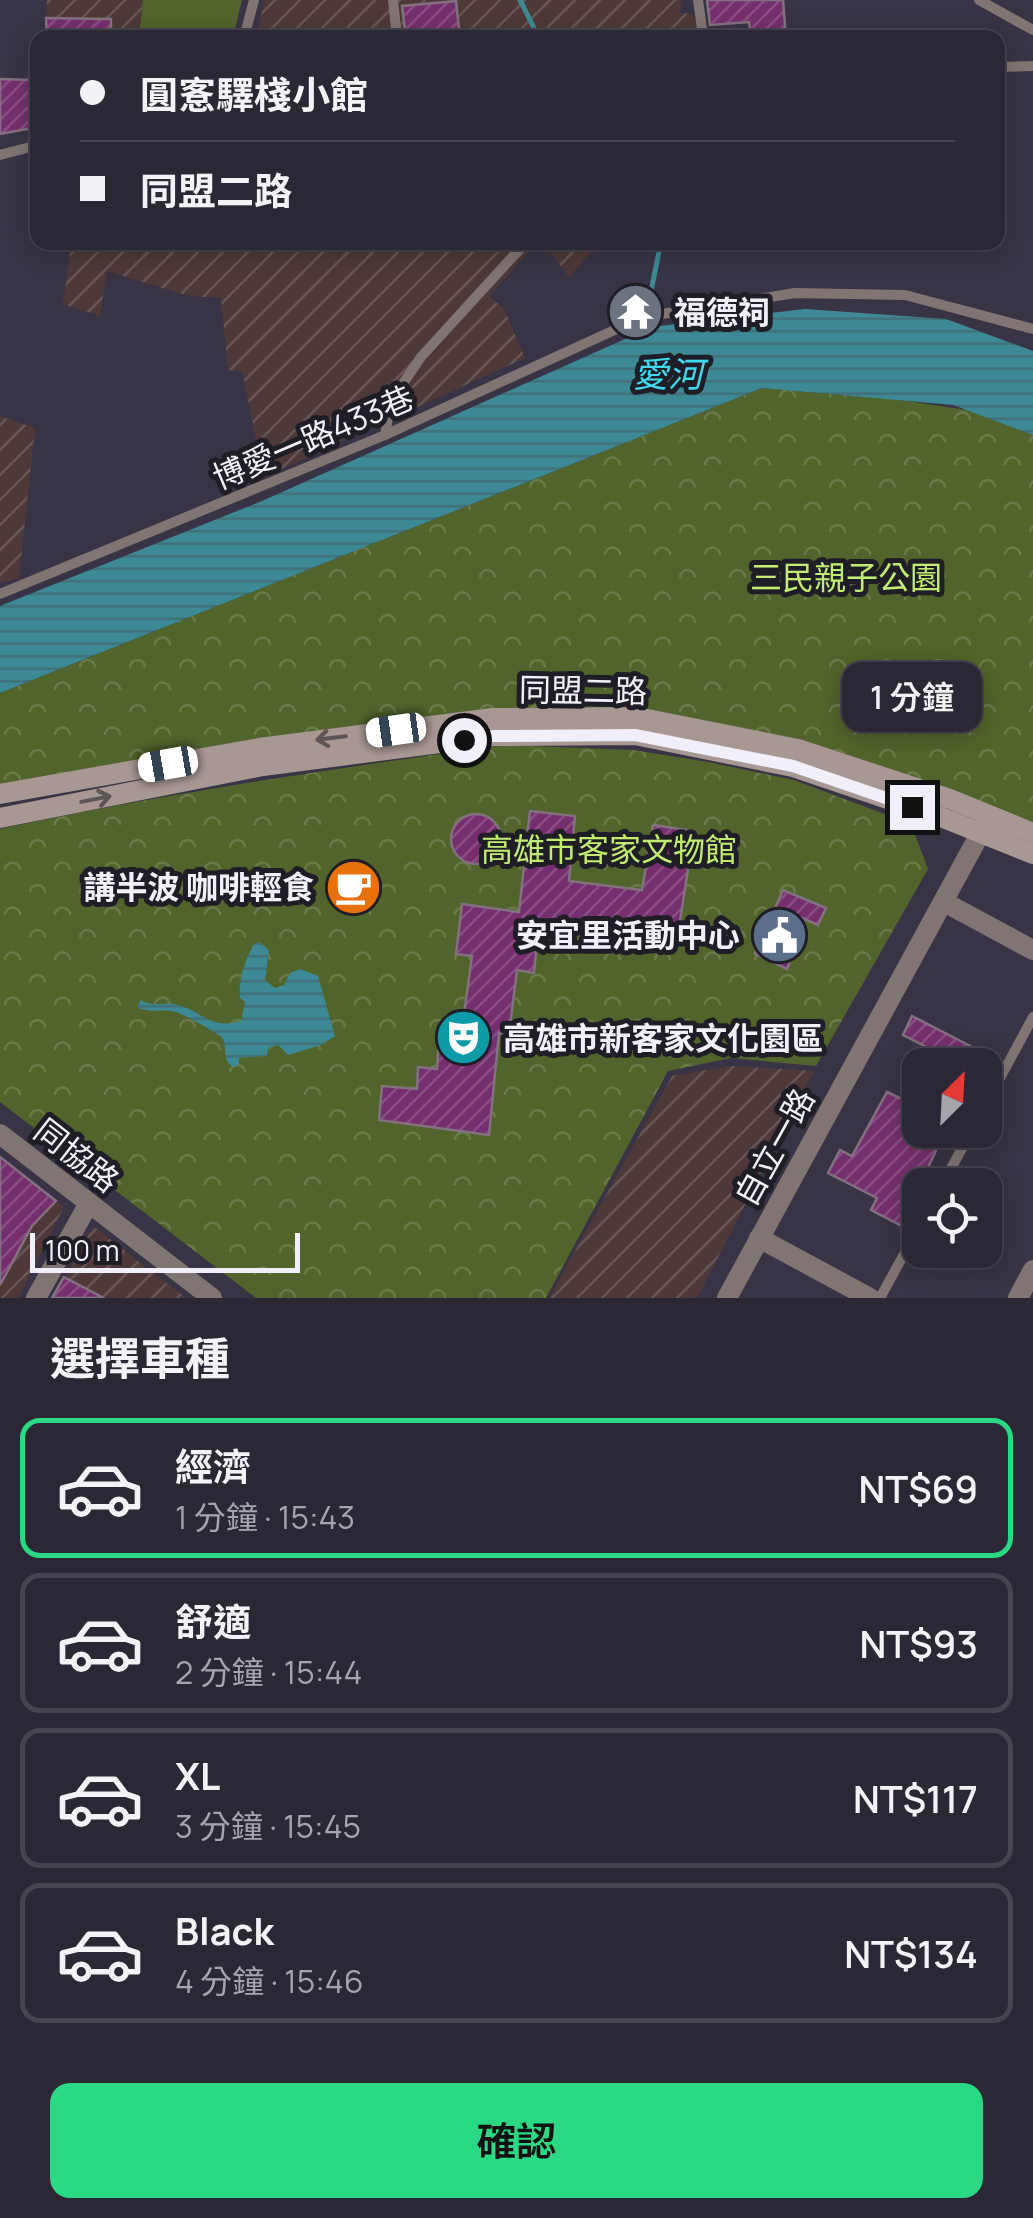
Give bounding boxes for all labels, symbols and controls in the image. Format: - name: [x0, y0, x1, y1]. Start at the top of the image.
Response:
- text: 圓愙驛棧小館: [140, 68, 368, 120]
- text: 同盟二路: [140, 164, 292, 216]
- temple icon: 福德祠: [605, 282, 665, 342]
- place label: 福德祠: [674, 290, 770, 334]
- water label: 愛河: [633, 350, 709, 398]
- street label: 博愛一路433巷: [206, 375, 420, 499]
- park label: 三民親子公園: [750, 555, 942, 599]
- callout: 1 分鐘: [842, 662, 982, 732]
- street label: 同盟二路: [519, 667, 647, 713]
- text: 1 分鐘: [870, 675, 954, 719]
- car: [364, 711, 428, 749]
- route start: [442, 718, 487, 763]
- one-way arrow: [315, 730, 348, 748]
- car: [136, 744, 200, 784]
- route end: [890, 785, 935, 830]
- one-way arrow: [79, 789, 111, 808]
- park label: 高雄市客家文物館: [481, 827, 737, 871]
- cafe icon: 講半波 咖啡輕食: [323, 857, 383, 917]
- place label: 講半波 咖啡輕食: [84, 865, 314, 909]
- public building icon: 安宜里活動中心: [749, 905, 809, 965]
- place label: 安宜里活動中心: [516, 913, 740, 957]
- theatre icon: 高雄市新客家文化園區: [434, 1008, 494, 1068]
- place label: 高雄市新客家文化園區: [503, 1016, 823, 1060]
- north arrow: [902, 1048, 1002, 1148]
- map controls: [902, 1048, 1002, 1268]
- street label: 自立一路: [724, 1080, 824, 1214]
- street label: 同協路: [26, 1108, 128, 1202]
- button: locate: [902, 1168, 1002, 1268]
- scale bar: [30, 1228, 300, 1272]
- text: 100 m: [45, 1231, 119, 1269]
- text: 選擇車種: [50, 1327, 230, 1389]
- text: 經濟: [175, 1440, 251, 1492]
- icon: car: [55, 1443, 145, 1533]
- text: NT$69: [858, 1462, 978, 1514]
- text: 1 分鐘 · 15:43: [175, 1495, 355, 1539]
- text: 舒適: [175, 1595, 251, 1647]
- icon: car: [55, 1598, 145, 1688]
- text: NT$93: [859, 1617, 978, 1669]
- text: 2 分鐘 · 15:44: [175, 1650, 362, 1694]
- text: XL: [175, 1749, 220, 1801]
- icon: car: [55, 1753, 145, 1843]
- text: NT$117: [853, 1772, 978, 1824]
- text: 3 分鐘 · 15:45: [175, 1804, 361, 1848]
- text: Black: [175, 1904, 274, 1956]
- icon: car: [55, 1908, 145, 1998]
- text: NT$134: [844, 1927, 978, 1979]
- text: 4 分鐘 · 15:46: [175, 1959, 364, 2003]
- button: 確認: [50, 2083, 983, 2198]

